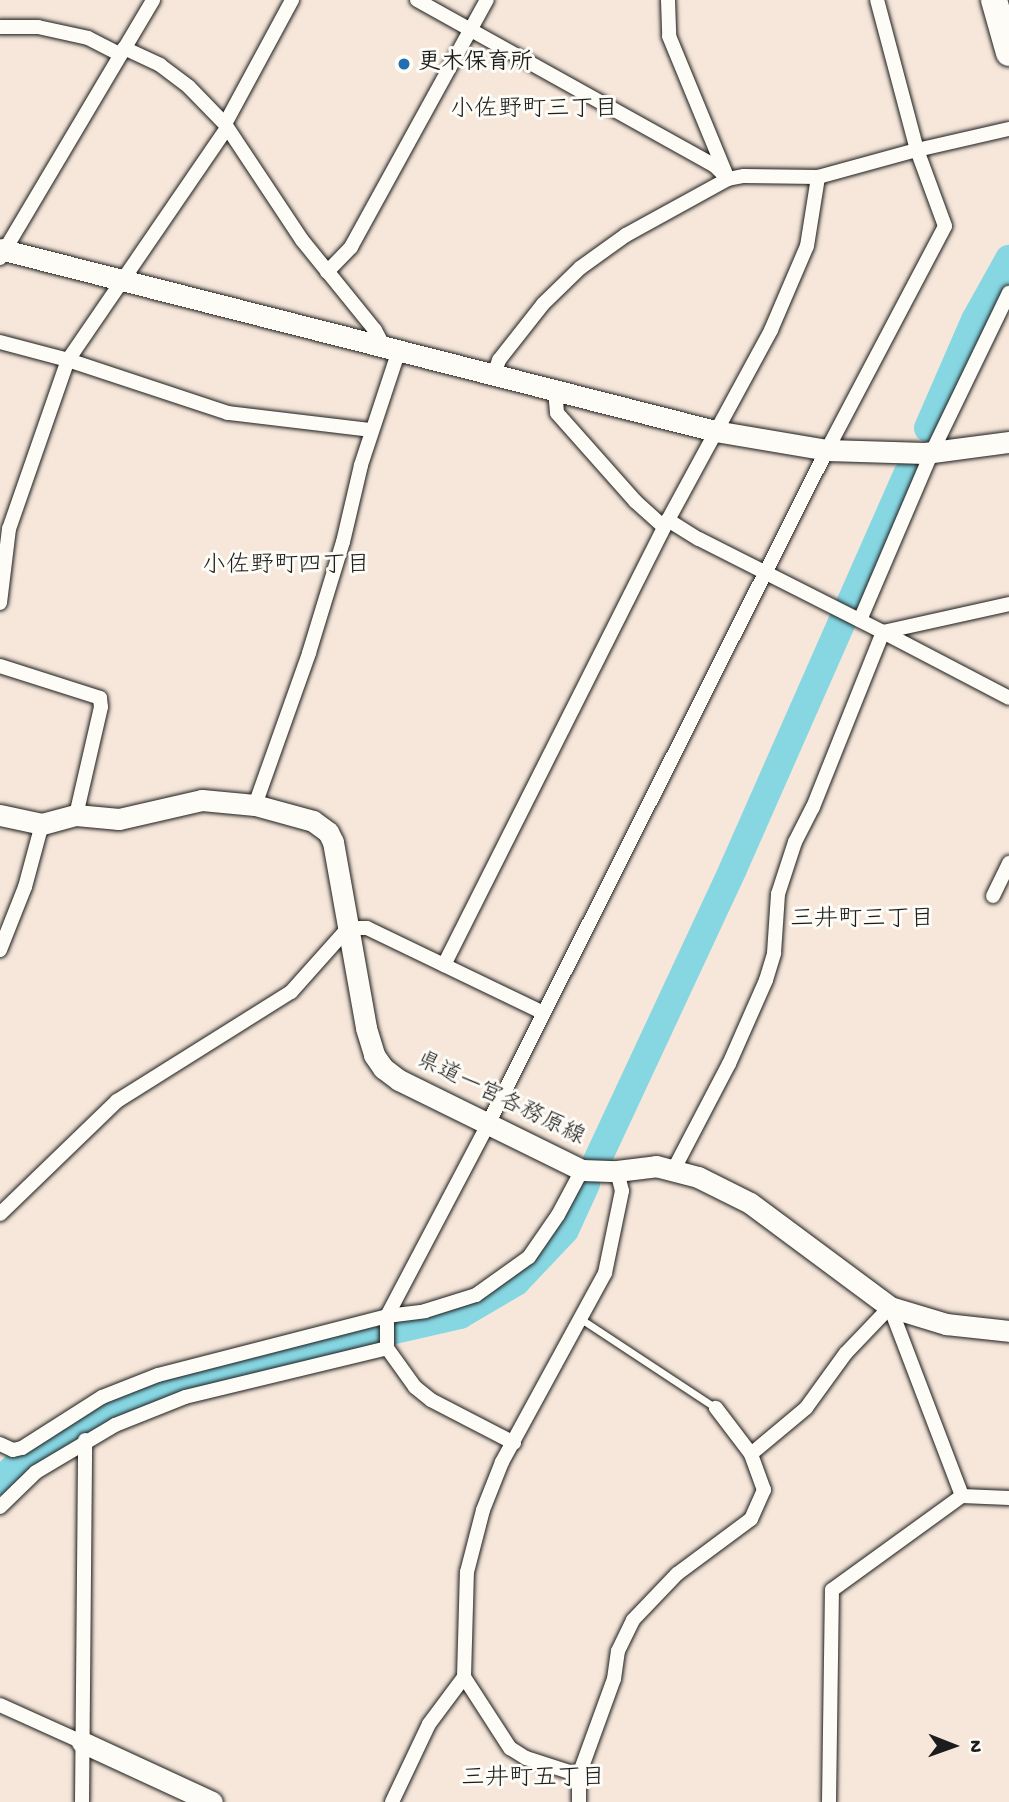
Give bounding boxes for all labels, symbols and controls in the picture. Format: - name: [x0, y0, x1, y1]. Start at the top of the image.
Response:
- place label: 更木保育所: [418, 50, 533, 78]
- marker: 更木保育所: [396, 56, 412, 72]
- district label: 小佐野町三丁目: [450, 97, 618, 125]
- district label: 小佐野町四丁目: [202, 553, 370, 581]
- district label: 三井町三丁目: [790, 907, 934, 935]
- street label: 県道一宮各務原線: [411, 1047, 589, 1153]
- north arrow: [918, 1711, 988, 1781]
- text: N: [963, 1740, 986, 1753]
- district label: 三井町五丁目: [461, 1766, 605, 1794]

